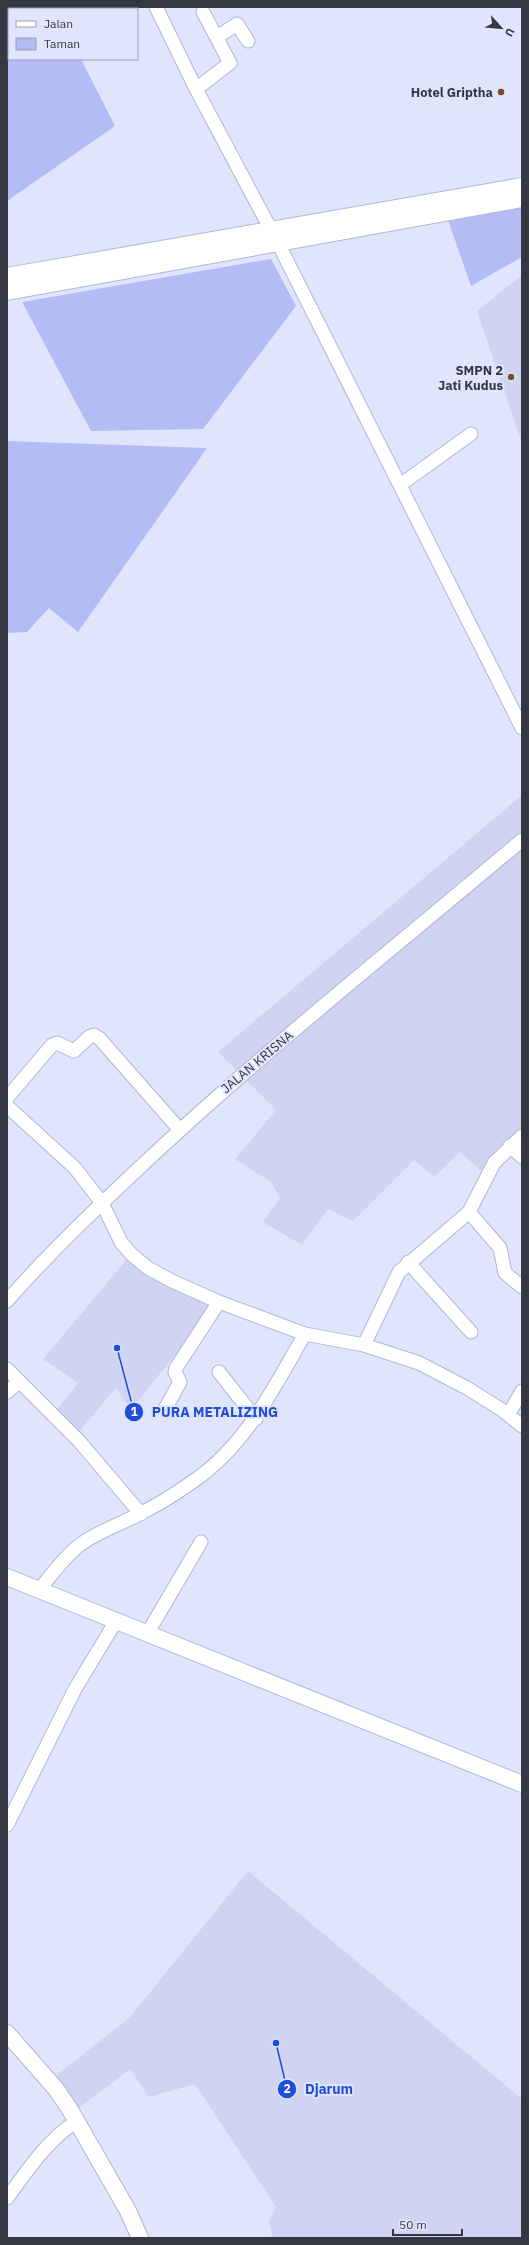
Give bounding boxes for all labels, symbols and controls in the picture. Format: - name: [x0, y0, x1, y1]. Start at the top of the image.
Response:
- legend: [8, 8, 138, 60]
- north arrow: [481, 8, 521, 48]
- text: Jalan: [44, 16, 73, 31]
- text: U: [502, 26, 518, 39]
- text: Taman: [44, 36, 80, 51]
- place label: Hotel Griptha: [411, 84, 493, 101]
- marker: Hotel Griptha: [496, 87, 506, 97]
- place label: SMPN 2 Jati Kudus: [438, 362, 503, 394]
- marker: SMPN 2 Jati Kudus: [506, 372, 516, 382]
- street label: JALAN KRISNA: [217, 1026, 297, 1097]
- callout: PURA METALIZING: [124, 1399, 286, 1425]
- text: PURA METALIZING: [152, 1403, 278, 1421]
- text: 1: [130, 1404, 138, 1419]
- callout: Djarum: [277, 2076, 361, 2102]
- text: Djarum: [305, 2080, 353, 2098]
- text: 2: [283, 2081, 291, 2096]
- scale bar: [393, 2211, 462, 2237]
- text: 50 m: [399, 2217, 427, 2232]

